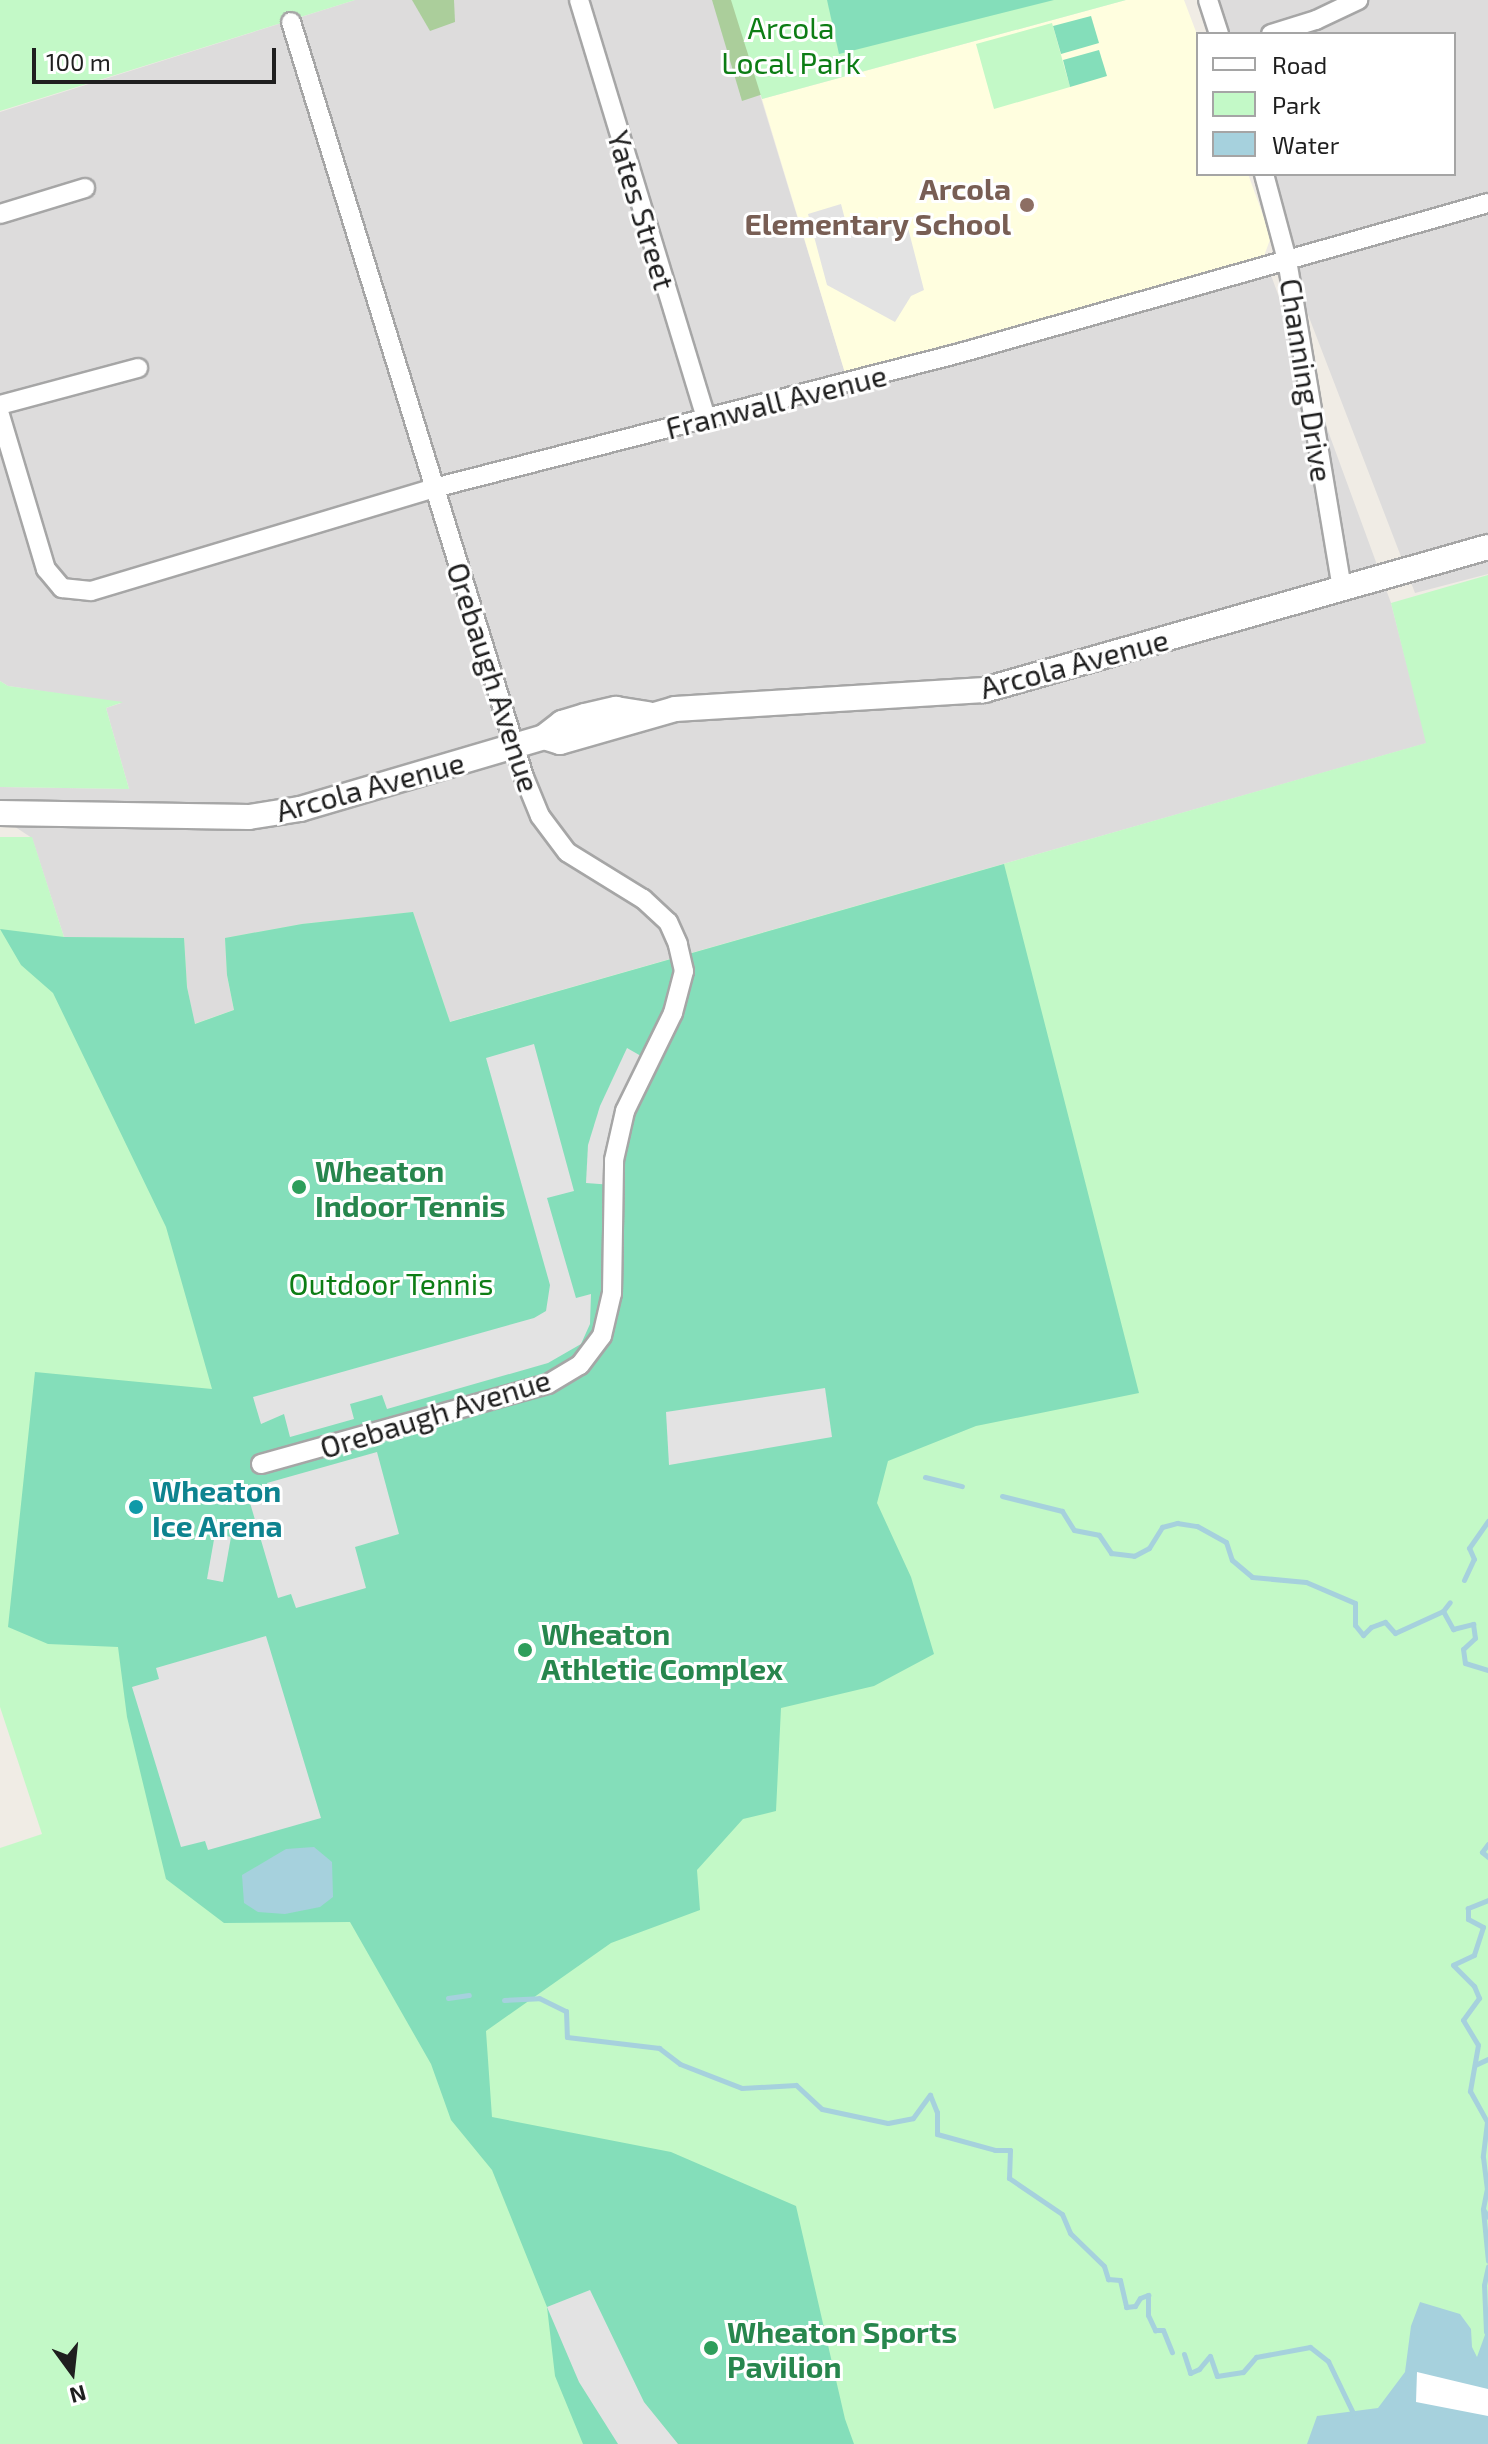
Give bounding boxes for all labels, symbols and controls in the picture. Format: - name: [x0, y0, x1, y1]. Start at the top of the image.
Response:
- park label: Arcola Local Park: [721, 9, 861, 80]
- scale bar: [36, 32, 280, 82]
- legend: [1196, 32, 1456, 176]
- text: 100 m: [46, 47, 111, 76]
- text: Road: [1272, 50, 1327, 79]
- text: Park: [1272, 90, 1321, 119]
- street label: Yates Street: [601, 126, 683, 294]
- text: Water: [1272, 130, 1339, 159]
- place label: Arcola Elementary School: [744, 170, 1011, 240]
- marker: Arcola Elementary School: [1018, 196, 1036, 214]
- street label: Channing Drive: [1273, 276, 1341, 484]
- street label: Franwall Avenue: [661, 356, 891, 446]
- street label: Orebaugh Avenue: [440, 557, 548, 797]
- street label: Arcola Avenue: [975, 620, 1173, 706]
- street label: Arcola Avenue: [271, 743, 469, 829]
- place label: Wheaton Indoor Tennis: [315, 1152, 507, 1222]
- marker: Wheaton Indoor Tennis: [290, 1178, 308, 1196]
- park label: Outdoor Tennis: [288, 1265, 494, 1301]
- street label: Orebaugh Avenue: [315, 1361, 555, 1465]
- place label: Wheaton Ice Arena: [152, 1472, 283, 1542]
- marker: Wheaton Ice Arena: [127, 1498, 145, 1516]
- place label: Wheaton Athletic Complex: [541, 1615, 783, 1686]
- marker: Wheaton Athletic Complex: [516, 1641, 534, 1659]
- place label: Wheaton Sports Pavilion: [727, 2313, 957, 2384]
- north arrow: [32, 2332, 112, 2412]
- marker: Wheaton Sports Pavilion: [702, 2339, 720, 2357]
- text: N: [67, 2381, 89, 2410]

